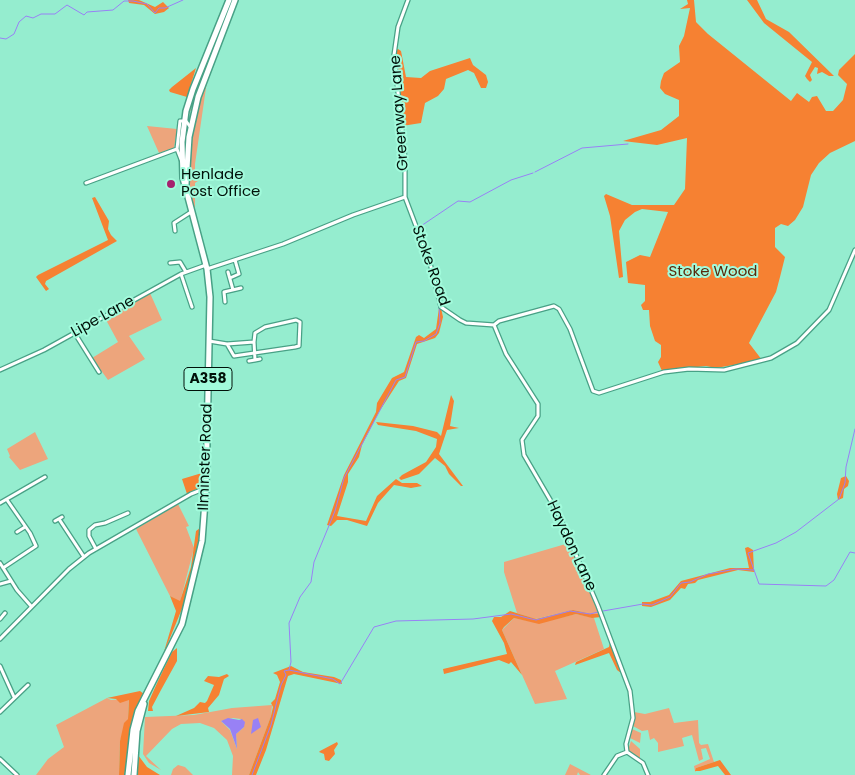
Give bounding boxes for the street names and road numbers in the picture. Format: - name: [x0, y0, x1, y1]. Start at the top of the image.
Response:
- street label: Greenway Lane: [387, 55, 413, 171]
- street label: Stoke Road: [407, 224, 453, 308]
- street label: Lipe Lane: [68, 292, 138, 342]
- road number: A358: [184, 368, 232, 390]
- street label: Ilminster Road: [195, 403, 217, 511]
- street label: Haydon Lane: [542, 498, 600, 594]

